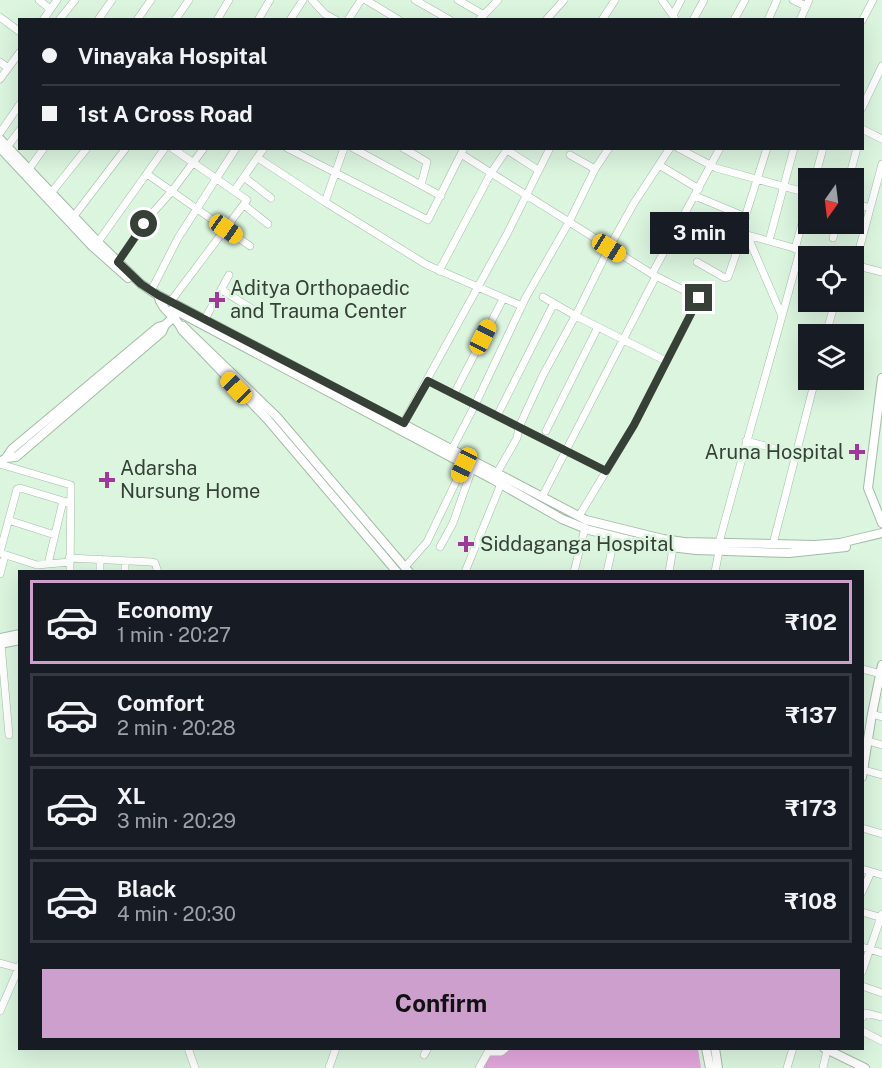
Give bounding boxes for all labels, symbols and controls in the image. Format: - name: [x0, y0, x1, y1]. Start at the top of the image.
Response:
- text: Vinayaka Hospital: [78, 43, 268, 69]
- text: 1st A Cross Road: [78, 101, 253, 127]
- north arrow: [798, 168, 864, 234]
- map controls: [798, 168, 864, 390]
- route start: [130, 210, 157, 237]
- car: [206, 211, 246, 247]
- callout: 3 min: [650, 211, 748, 253]
- text: 3 min: [673, 221, 726, 245]
- car: [589, 231, 629, 265]
- button: locate: [798, 246, 864, 312]
- place label: Aditya Orthopaedic and Trauma Center: [230, 276, 410, 323]
- route end: [685, 284, 712, 311]
- marker: Aditya Orthopaedic and Trauma Center: [208, 291, 226, 309]
- car: [467, 317, 499, 357]
- button: layers: [798, 324, 864, 390]
- car: [217, 369, 255, 407]
- place label: Aruna Hospital: [705, 440, 844, 464]
- marker: Aruna Hospital: [848, 443, 866, 461]
- car: [448, 445, 480, 485]
- place label: Adarsha Nursung Home: [120, 456, 260, 503]
- marker: Adarsha Nursung Home: [98, 471, 116, 489]
- place label: Siddaganga Hospital: [480, 532, 674, 556]
- marker: Siddaganga Hospital: [457, 535, 475, 553]
- icon: car: [45, 595, 99, 649]
- text: Economy: [117, 597, 213, 623]
- text: ₹102: [785, 609, 837, 635]
- text: 1 min · 20:27: [117, 623, 231, 647]
- icon: car: [45, 688, 99, 742]
- text: Comfort: [117, 690, 204, 716]
- text: ₹137: [785, 702, 837, 728]
- text: 2 min · 20:28: [117, 716, 236, 740]
- icon: car: [45, 781, 99, 835]
- text: XL: [117, 783, 145, 809]
- text: ₹173: [785, 795, 837, 821]
- text: 3 min · 20:29: [117, 809, 236, 833]
- icon: car: [45, 874, 99, 928]
- text: Black: [117, 876, 176, 902]
- text: ₹108: [785, 888, 837, 914]
- text: 4 min · 20:30: [117, 902, 236, 926]
- button: Confirm: [42, 969, 840, 1038]

